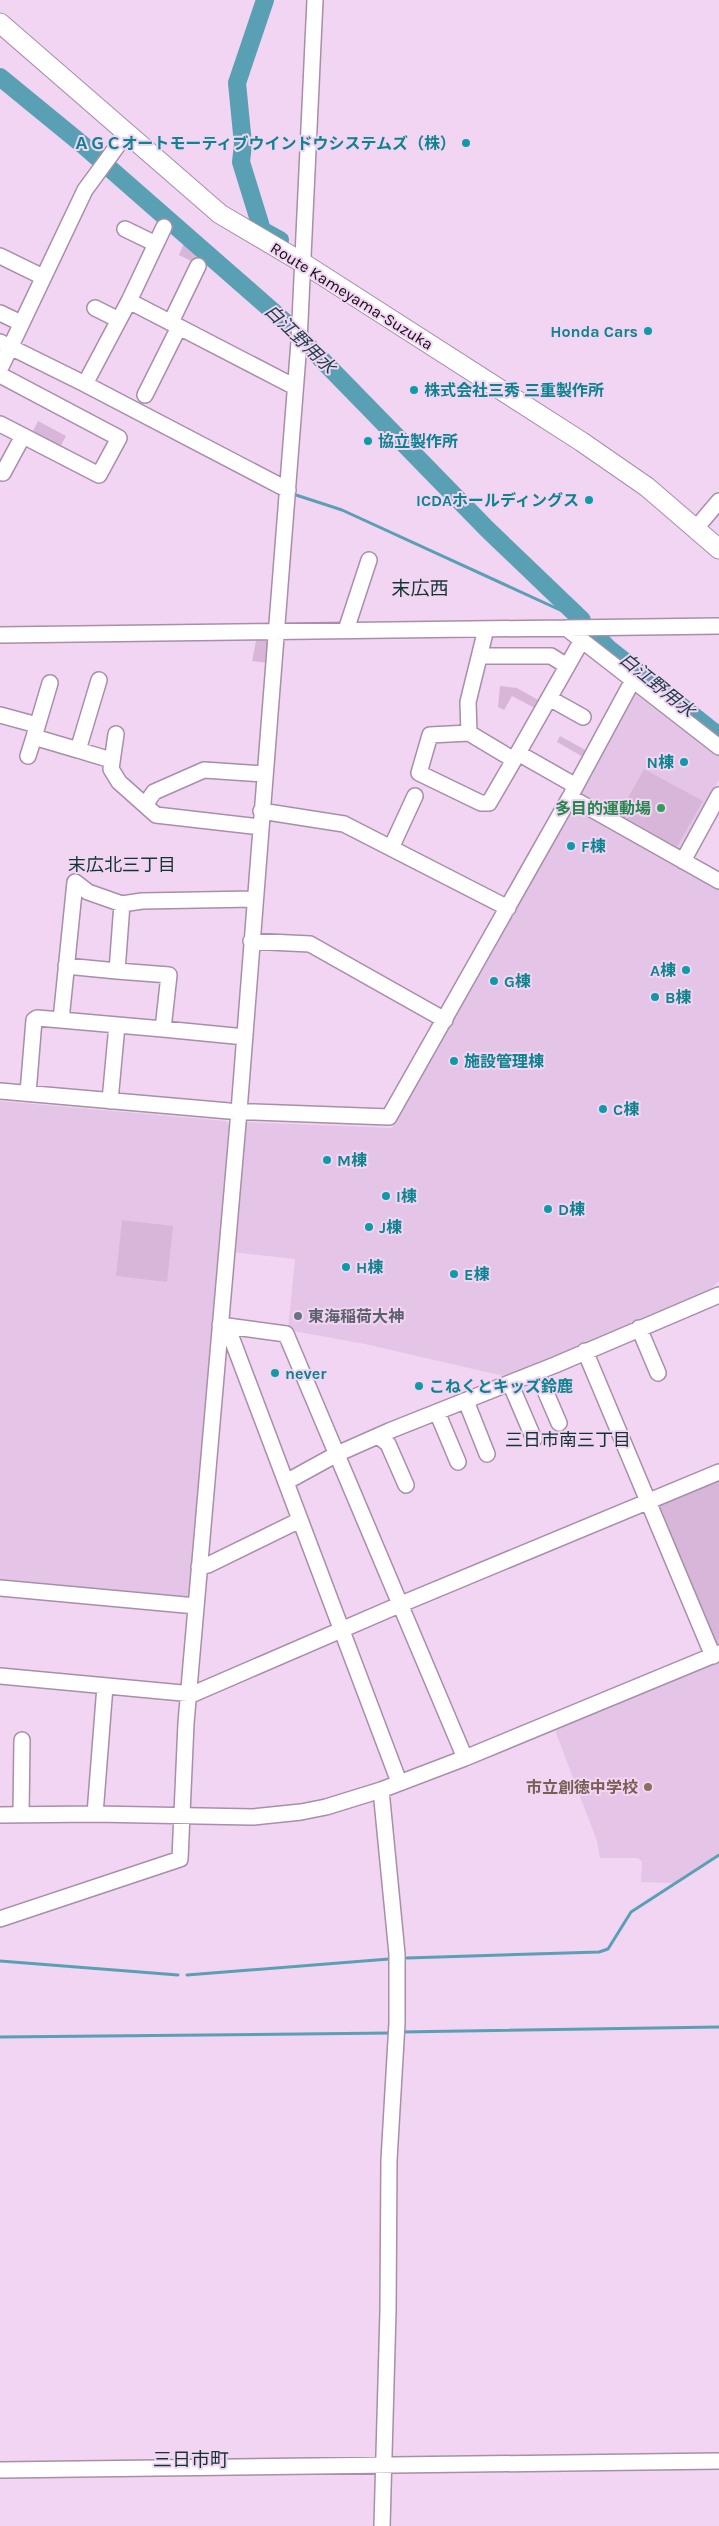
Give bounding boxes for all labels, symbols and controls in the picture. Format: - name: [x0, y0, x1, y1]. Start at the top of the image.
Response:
- place label: ＡＧＣオートモーティブウインドウシステムズ（株）: [73, 134, 456, 153]
- marker: ＡＧＣオートモーティブウインドウシステムズ（株）: [460, 137, 472, 149]
- street label: Route Kameyama-Suzuka: [267, 238, 437, 354]
- water label: 白江野用水: [260, 300, 341, 380]
- place label: Honda Cars: [550, 322, 638, 341]
- marker: Honda Cars: [642, 325, 654, 337]
- place label: 株式会社三秀 三重製作所: [424, 381, 604, 400]
- marker: 株式会社三秀 三重製作所: [408, 384, 420, 396]
- place label: 協立製作所: [378, 432, 458, 451]
- marker: 協立製作所: [362, 435, 374, 447]
- place label: ICDAホールディングス: [416, 491, 579, 510]
- marker: ICDAホールディングス: [583, 494, 595, 506]
- district label: 末広西: [391, 578, 449, 600]
- water label: 白江野用水: [615, 648, 700, 723]
- place label: N棟: [647, 753, 674, 772]
- marker: N棟: [678, 756, 690, 768]
- place label: 多目的運動場: [555, 799, 651, 818]
- marker: 多目的運動場: [655, 802, 667, 814]
- place label: F棟: [581, 837, 606, 856]
- marker: F棟: [565, 840, 577, 852]
- district label: 末広北三丁目: [68, 854, 176, 876]
- place label: A棟: [650, 961, 676, 980]
- marker: A棟: [680, 964, 692, 976]
- place label: G棟: [504, 972, 531, 991]
- marker: G棟: [488, 975, 500, 987]
- place label: B棟: [665, 988, 691, 1007]
- marker: B棟: [649, 991, 661, 1003]
- place label: 施設管理棟: [464, 1052, 544, 1071]
- marker: 施設管理棟: [448, 1055, 460, 1067]
- place label: C棟: [613, 1100, 639, 1119]
- marker: C棟: [597, 1103, 609, 1115]
- place label: M棟: [337, 1151, 367, 1170]
- marker: M棟: [321, 1154, 333, 1166]
- place label: I棟: [396, 1187, 417, 1206]
- marker: I棟: [380, 1190, 392, 1202]
- place label: D棟: [558, 1200, 585, 1219]
- marker: D棟: [542, 1203, 554, 1215]
- place label: J棟: [379, 1218, 402, 1237]
- marker: J棟: [363, 1221, 375, 1233]
- place label: H棟: [356, 1258, 383, 1277]
- marker: H棟: [340, 1261, 352, 1273]
- place label: E棟: [464, 1265, 489, 1284]
- marker: E棟: [448, 1268, 460, 1280]
- place label: 東海稲荷大神: [308, 1307, 404, 1326]
- marker: 東海稲荷大神: [292, 1310, 304, 1322]
- place label: never: [285, 1364, 327, 1383]
- marker: never: [269, 1367, 281, 1379]
- place label: こねくとキッズ鈴鹿: [429, 1377, 573, 1396]
- marker: こねくとキッズ鈴鹿: [413, 1380, 425, 1392]
- district label: 三日市南三丁目: [505, 1429, 631, 1451]
- place label: 市立創徳中学校: [526, 1778, 638, 1797]
- marker: 市立創徳中学校: [642, 1781, 654, 1793]
- district label: 三日市町: [153, 2449, 229, 2471]

